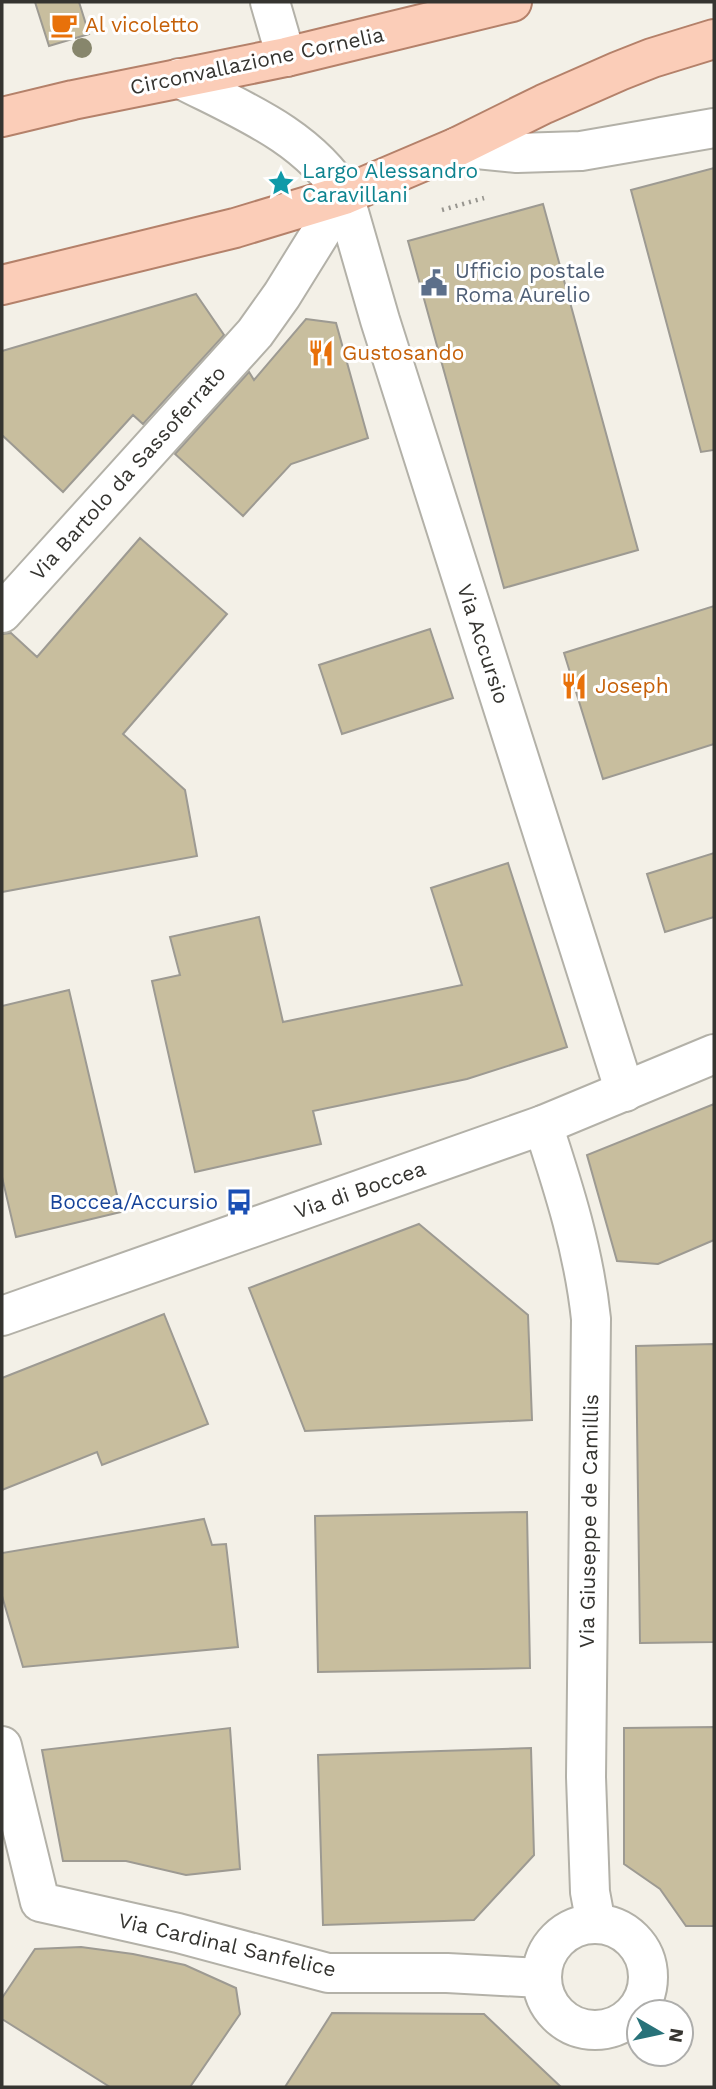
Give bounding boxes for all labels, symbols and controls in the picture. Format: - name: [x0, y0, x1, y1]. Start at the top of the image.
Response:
- cafe icon: Al vicoletto: [49, 10, 79, 40]
- place label: Al vicoletto: [85, 12, 199, 37]
- street label: Circonvallazione Cornelia: [128, 21, 386, 100]
- place label: Largo Alessandro Caravillani: [302, 158, 478, 207]
- place icon: Largo Alessandro Caravillani: [266, 168, 296, 198]
- place label: Ufficio postale Roma Aurelio: [455, 258, 605, 307]
- public building icon: Ufficio postale Roma Aurelio: [419, 268, 449, 298]
- restaurant icon: Gustosando: [306, 338, 336, 368]
- place label: Gustosando: [342, 340, 464, 365]
- street label: Via Bartolo da Sassoferrato: [25, 360, 231, 585]
- street label: Via Accursio: [452, 581, 515, 707]
- restaurant icon: Joseph: [559, 671, 589, 701]
- place label: Joseph: [595, 673, 669, 698]
- street label: Via di Boccea: [291, 1155, 429, 1224]
- bus stop icon: Boccea/Accursio: [224, 1187, 254, 1217]
- place label: Boccea/Accursio: [50, 1189, 218, 1214]
- street label: Via Giuseppe de Camillis: [574, 1394, 603, 1648]
- street label: Via Cardinal Sanfelice: [116, 1907, 338, 1982]
- north arrow: [625, 1998, 695, 2068]
- text: N: [664, 2027, 689, 2044]

